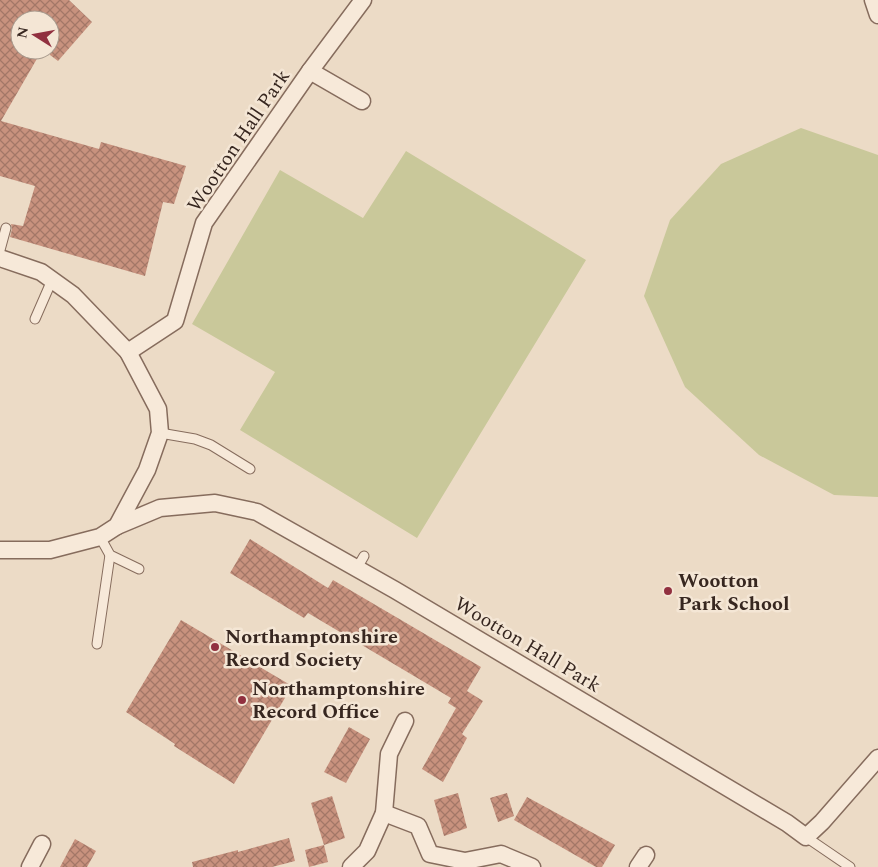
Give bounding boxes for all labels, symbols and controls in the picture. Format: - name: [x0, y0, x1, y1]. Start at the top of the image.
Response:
- north arrow: [10, 10, 60, 60]
- text: N: [11, 25, 34, 40]
- street label: Wootton Hall Park: [180, 63, 298, 218]
- place label: Wootton Park School: [678, 566, 790, 619]
- marker: Wootton Park School: [662, 585, 674, 597]
- street label: Wootton Hall Park: [448, 589, 607, 701]
- place label: Northamptonshire Record Society: [225, 622, 398, 675]
- marker: Northamptonshire Record Society: [209, 641, 221, 653]
- place label: Northamptonshire Record Office: [252, 674, 425, 727]
- marker: Northamptonshire Record Office: [236, 694, 248, 706]

